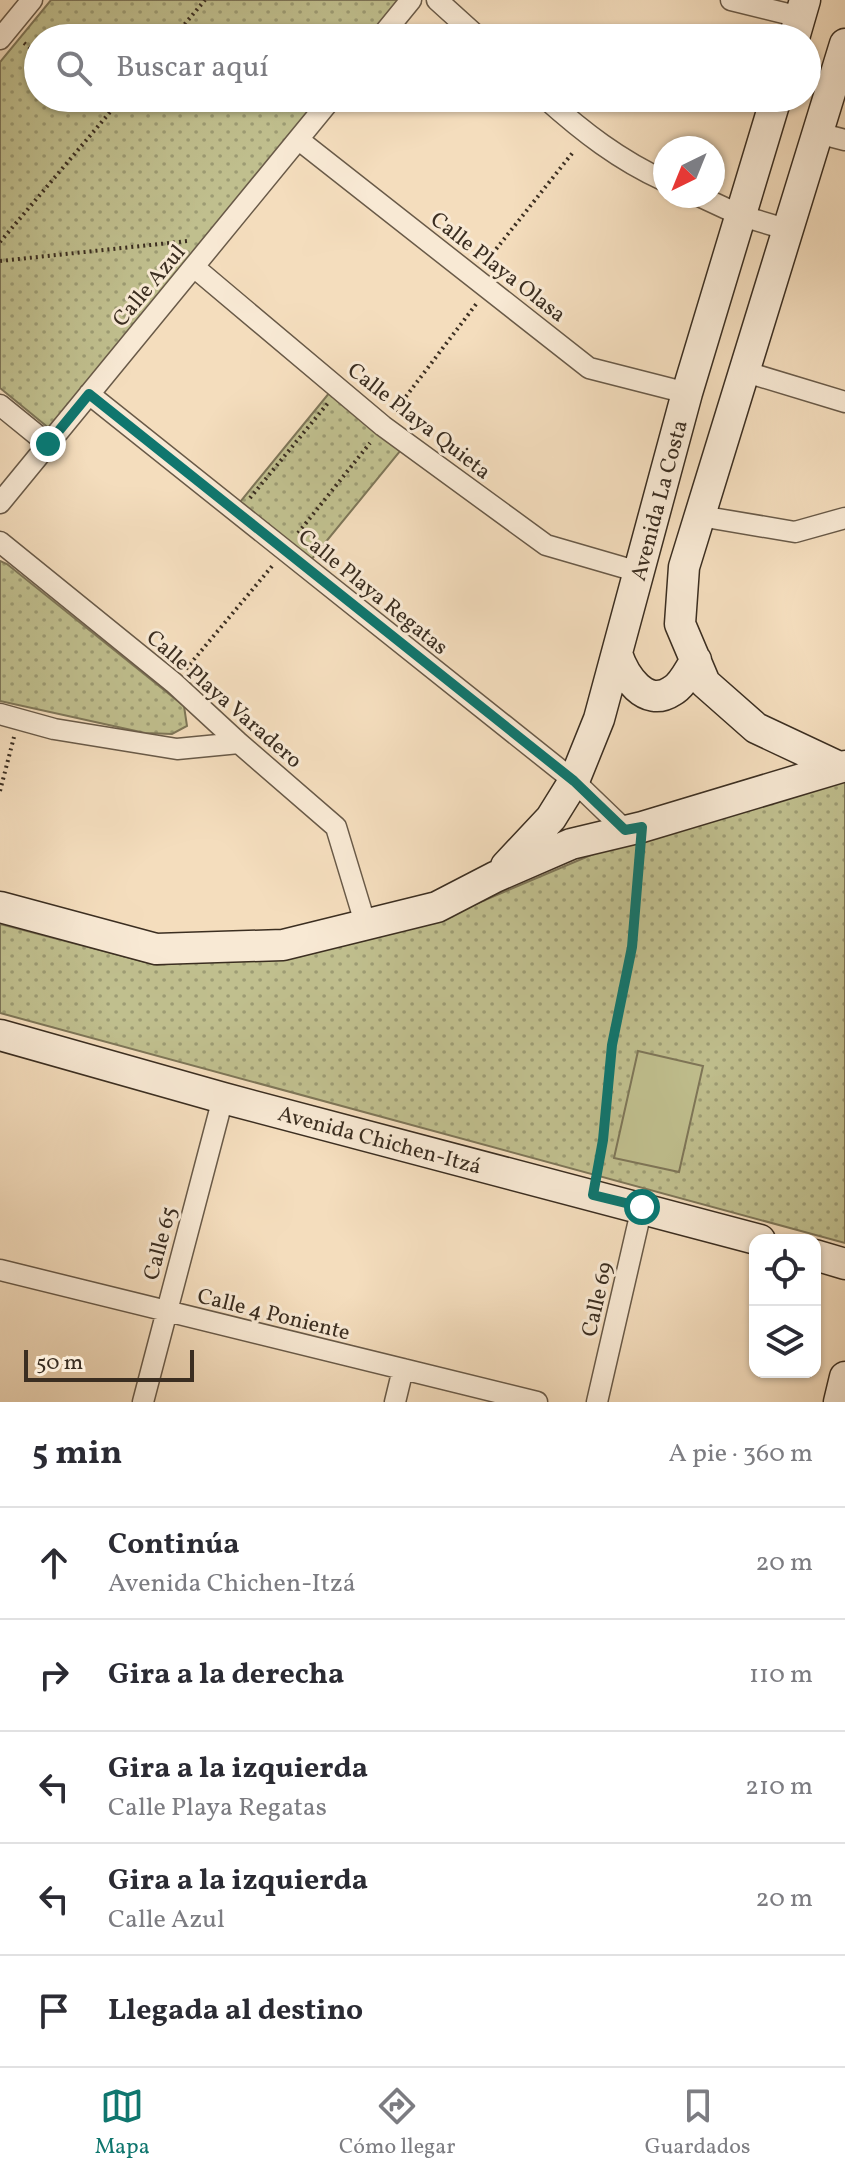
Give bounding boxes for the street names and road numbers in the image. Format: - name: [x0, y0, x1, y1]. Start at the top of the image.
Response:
- street label: Calle Playa Olasa: [423, 205, 572, 331]
- street label: Calle Azul: [106, 239, 194, 334]
- street label: Calle Playa Quieta: [340, 356, 497, 488]
- street label: Avenida La Costa: [624, 417, 697, 585]
- street label: Calle Playa Regatas: [291, 523, 454, 663]
- street label: Calle Playa Varadero: [139, 623, 308, 776]
- street label: Avenida Chichen-Itzá: [274, 1099, 485, 1184]
- street label: Calle 65: [137, 1203, 186, 1284]
- street label: Calle 69: [575, 1259, 622, 1340]
- street label: Calle 4 Poniente: [194, 1281, 353, 1349]

